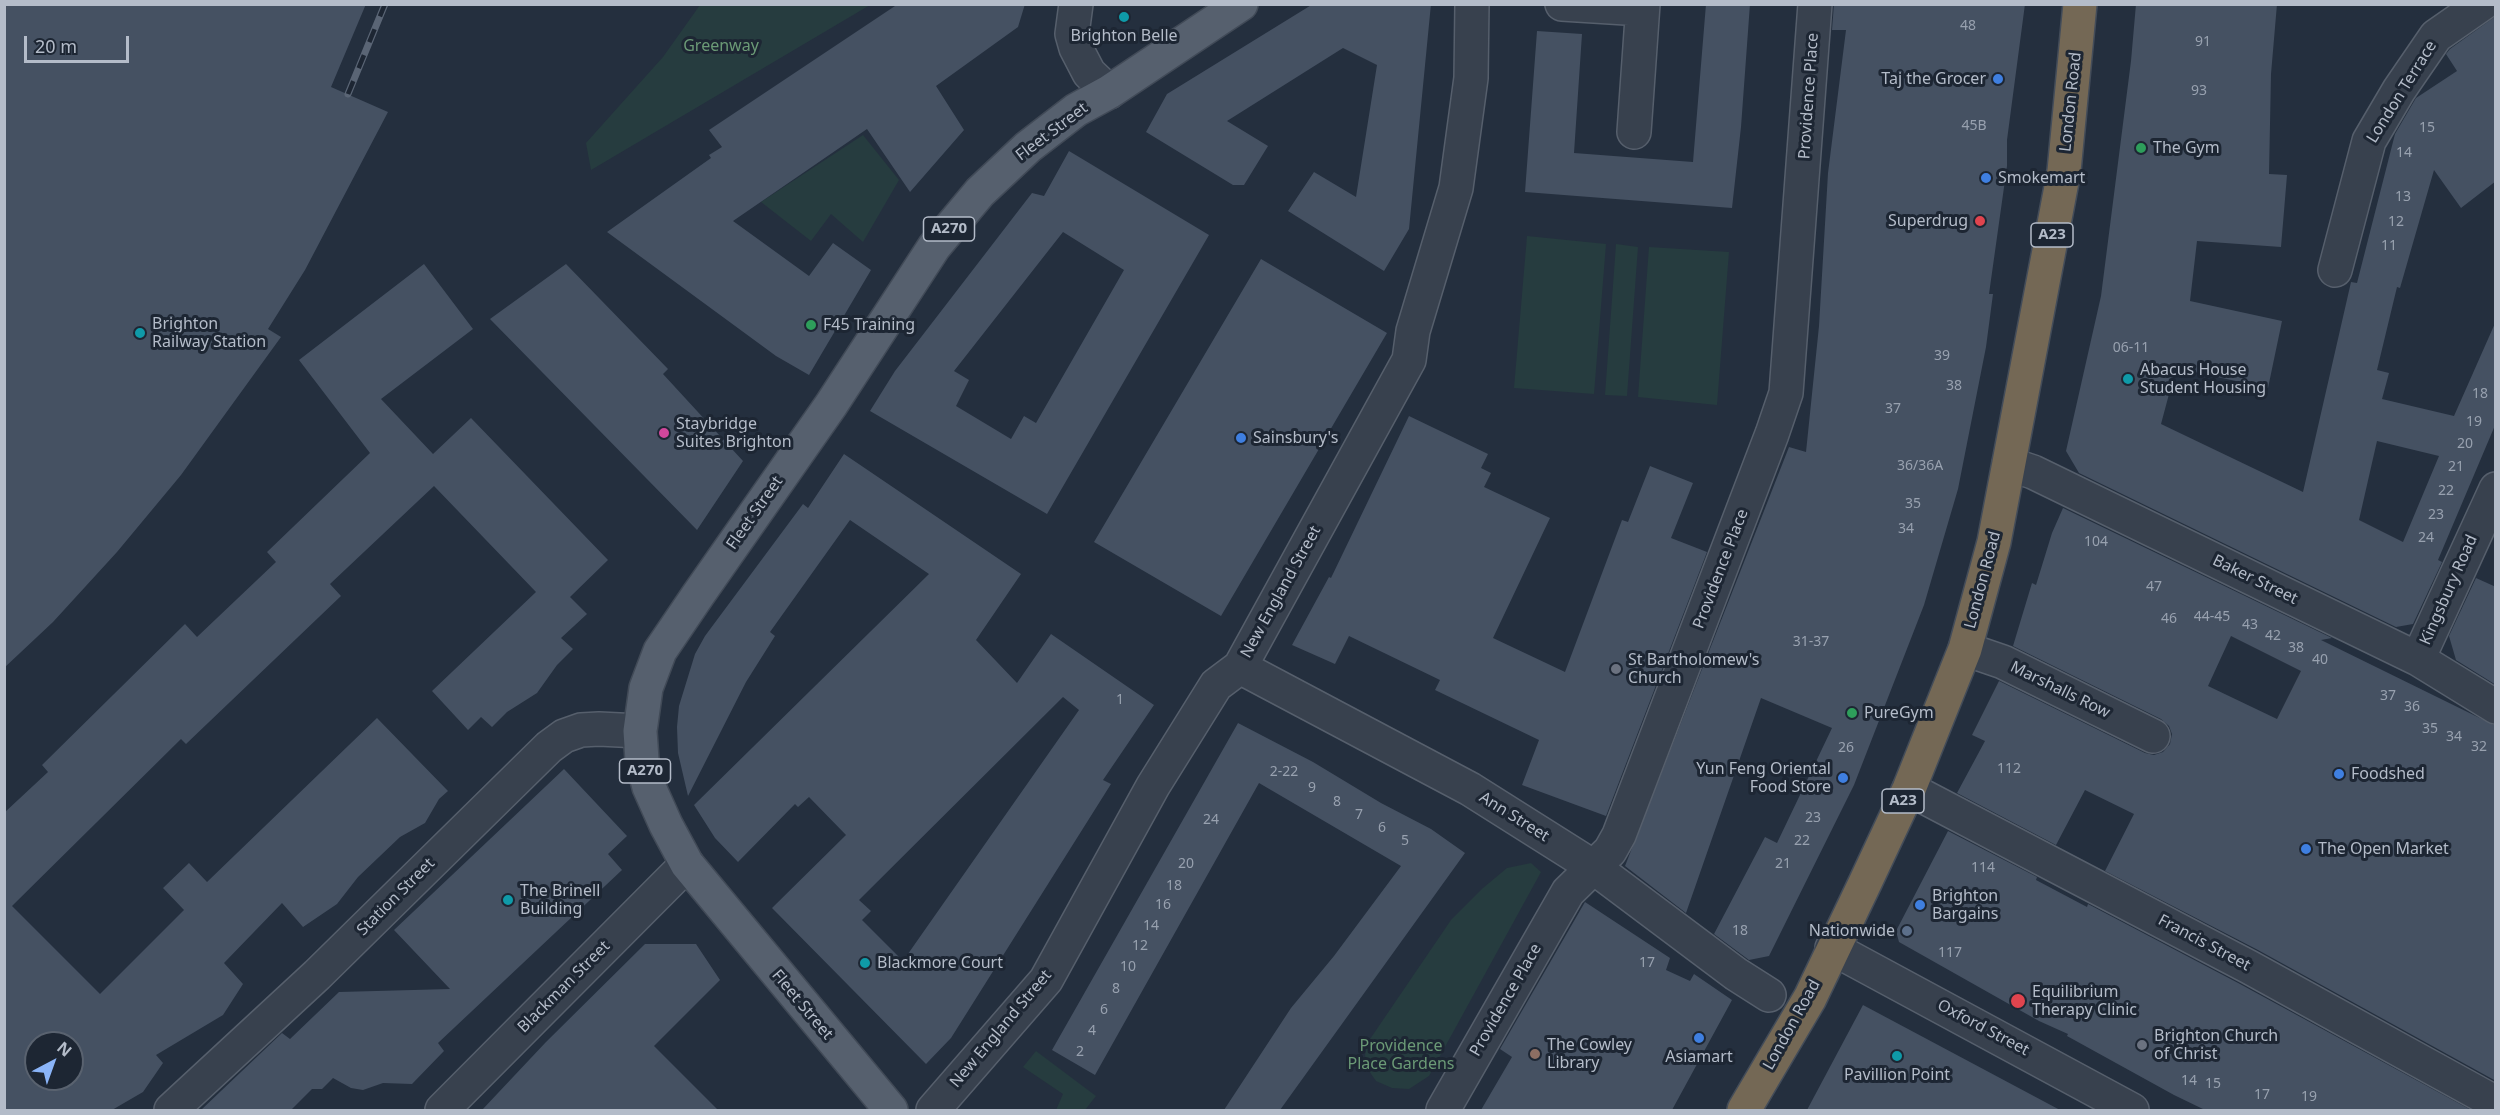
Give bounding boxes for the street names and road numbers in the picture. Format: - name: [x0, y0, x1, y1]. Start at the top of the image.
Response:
- street label: Providence Place: [1795, 32, 1823, 160]
- street label: London Terrace: [2363, 37, 2441, 147]
- street label: London Road: [2056, 51, 2086, 153]
- street label: Fleet Street: [1012, 99, 1092, 165]
- road number: A270: [924, 217, 974, 241]
- road number: A23: [2031, 223, 2073, 247]
- street label: Fleet Street: [723, 473, 787, 553]
- street label: Providence Place: [1689, 506, 1753, 632]
- street label: New England Street: [1237, 523, 1325, 661]
- street label: London Road: [1961, 529, 2005, 631]
- street label: Kingsbury Road: [2416, 532, 2482, 648]
- street label: Baker Street: [2209, 551, 2301, 609]
- street label: Marshalls Row: [2007, 658, 2113, 722]
- road number: A270: [620, 759, 670, 783]
- street label: Ann Street: [1475, 788, 1553, 846]
- road number: A23: [1882, 789, 1924, 813]
- street label: Station Street: [353, 854, 439, 940]
- street label: Francis Street: [2155, 911, 2253, 975]
- street label: Blackman Street: [514, 937, 614, 1037]
- street label: Providence Place: [1466, 940, 1546, 1060]
- street label: Fleet Street: [767, 966, 837, 1044]
- street label: New England Street: [946, 966, 1056, 1092]
- street label: London Road: [1759, 977, 1825, 1073]
- street label: Oxford Street: [1934, 996, 2032, 1060]

